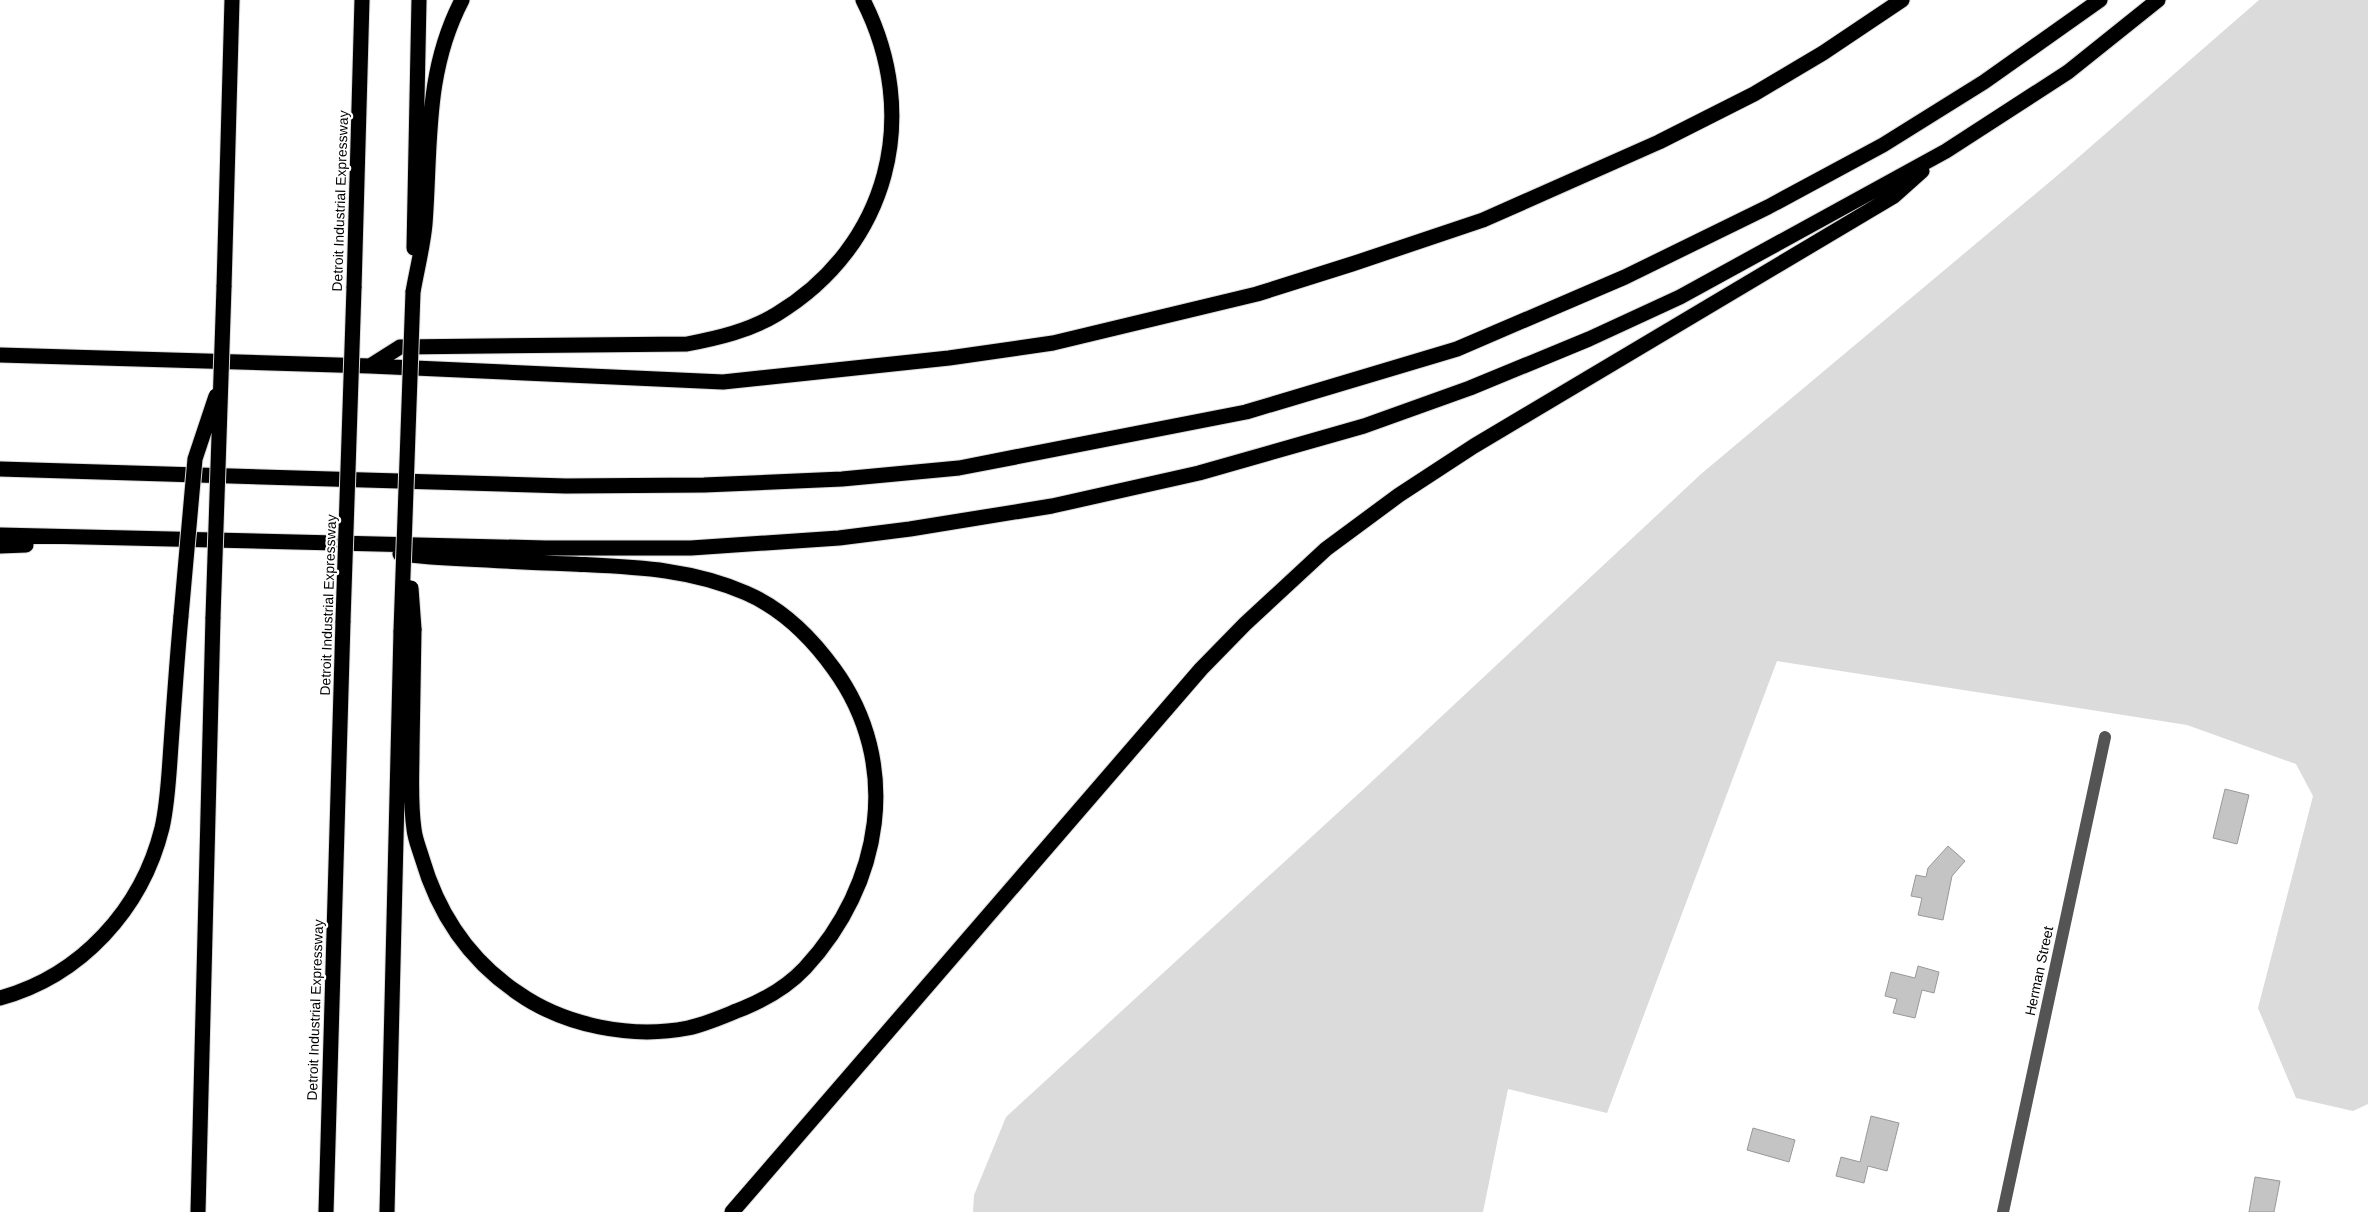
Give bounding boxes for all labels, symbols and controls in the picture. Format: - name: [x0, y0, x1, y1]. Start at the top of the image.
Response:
- street label: Detroit Industrial Expressway: [329, 110, 351, 292]
- street label: Detroit Industrial Expressway: [317, 514, 339, 696]
- street label: Detroit Industrial Expressway: [304, 919, 326, 1101]
- street label: Herman Street: [2022, 925, 2056, 1017]

